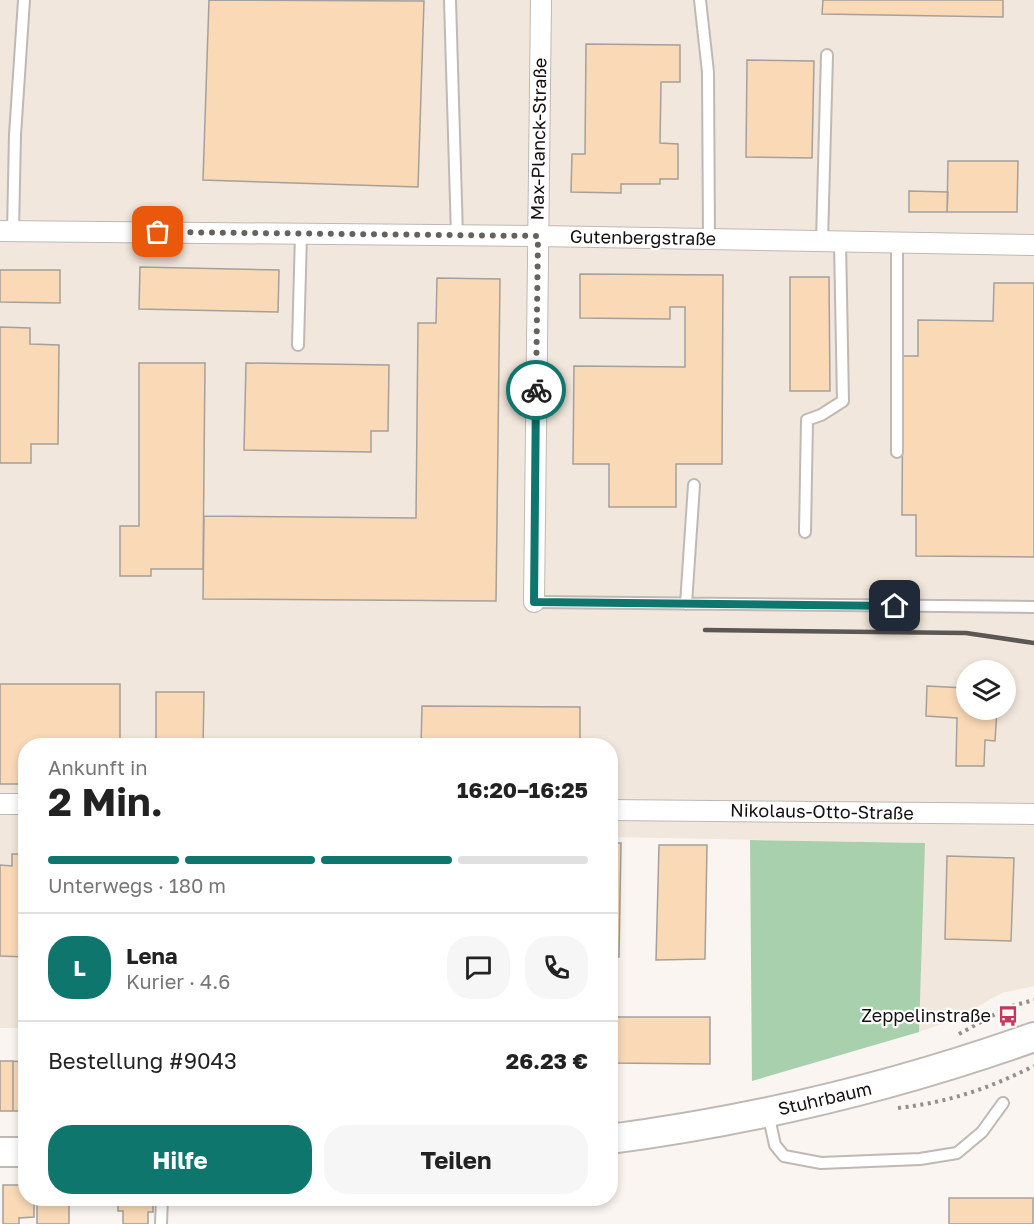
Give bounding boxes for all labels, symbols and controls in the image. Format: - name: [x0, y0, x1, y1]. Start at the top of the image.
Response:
- street label: Max-Planck-Straße: [526, 57, 550, 221]
- pin: [132, 206, 183, 257]
- icon: bag: [141, 215, 174, 248]
- street label: Gutenbergstraße: [570, 225, 716, 249]
- courier: [506, 360, 566, 420]
- icon: bike: [520, 374, 553, 407]
- pin: [869, 580, 920, 631]
- icon: home: [878, 589, 911, 622]
- map controls: [956, 660, 1016, 720]
- button: layers: [956, 660, 1016, 720]
- text: Ankunft in: [48, 755, 148, 779]
- text: 16:20–16:25: [457, 776, 588, 803]
- text: 2 Min.: [48, 778, 163, 825]
- street label: Nikolaus-Otto-Straße: [730, 798, 914, 824]
- text: Unterwegs · 180 m: [48, 873, 226, 897]
- button: chat: [447, 936, 510, 999]
- button: phone: [525, 936, 588, 999]
- text: Lena: [126, 942, 178, 969]
- text: L: [73, 954, 86, 981]
- text: Kurier · 4.6: [126, 969, 230, 993]
- place label: Zeppelinstraße: [861, 1004, 991, 1026]
- bus stop icon: Zeppelinstraße: [996, 1004, 1020, 1028]
- text: Bestellung #9043: [48, 1047, 237, 1074]
- text: 26.23 €: [506, 1047, 588, 1074]
- street label: Stuhrbaum: [776, 1077, 874, 1119]
- button: Hilfe: [48, 1125, 312, 1194]
- button: Teilen: [324, 1125, 588, 1194]

